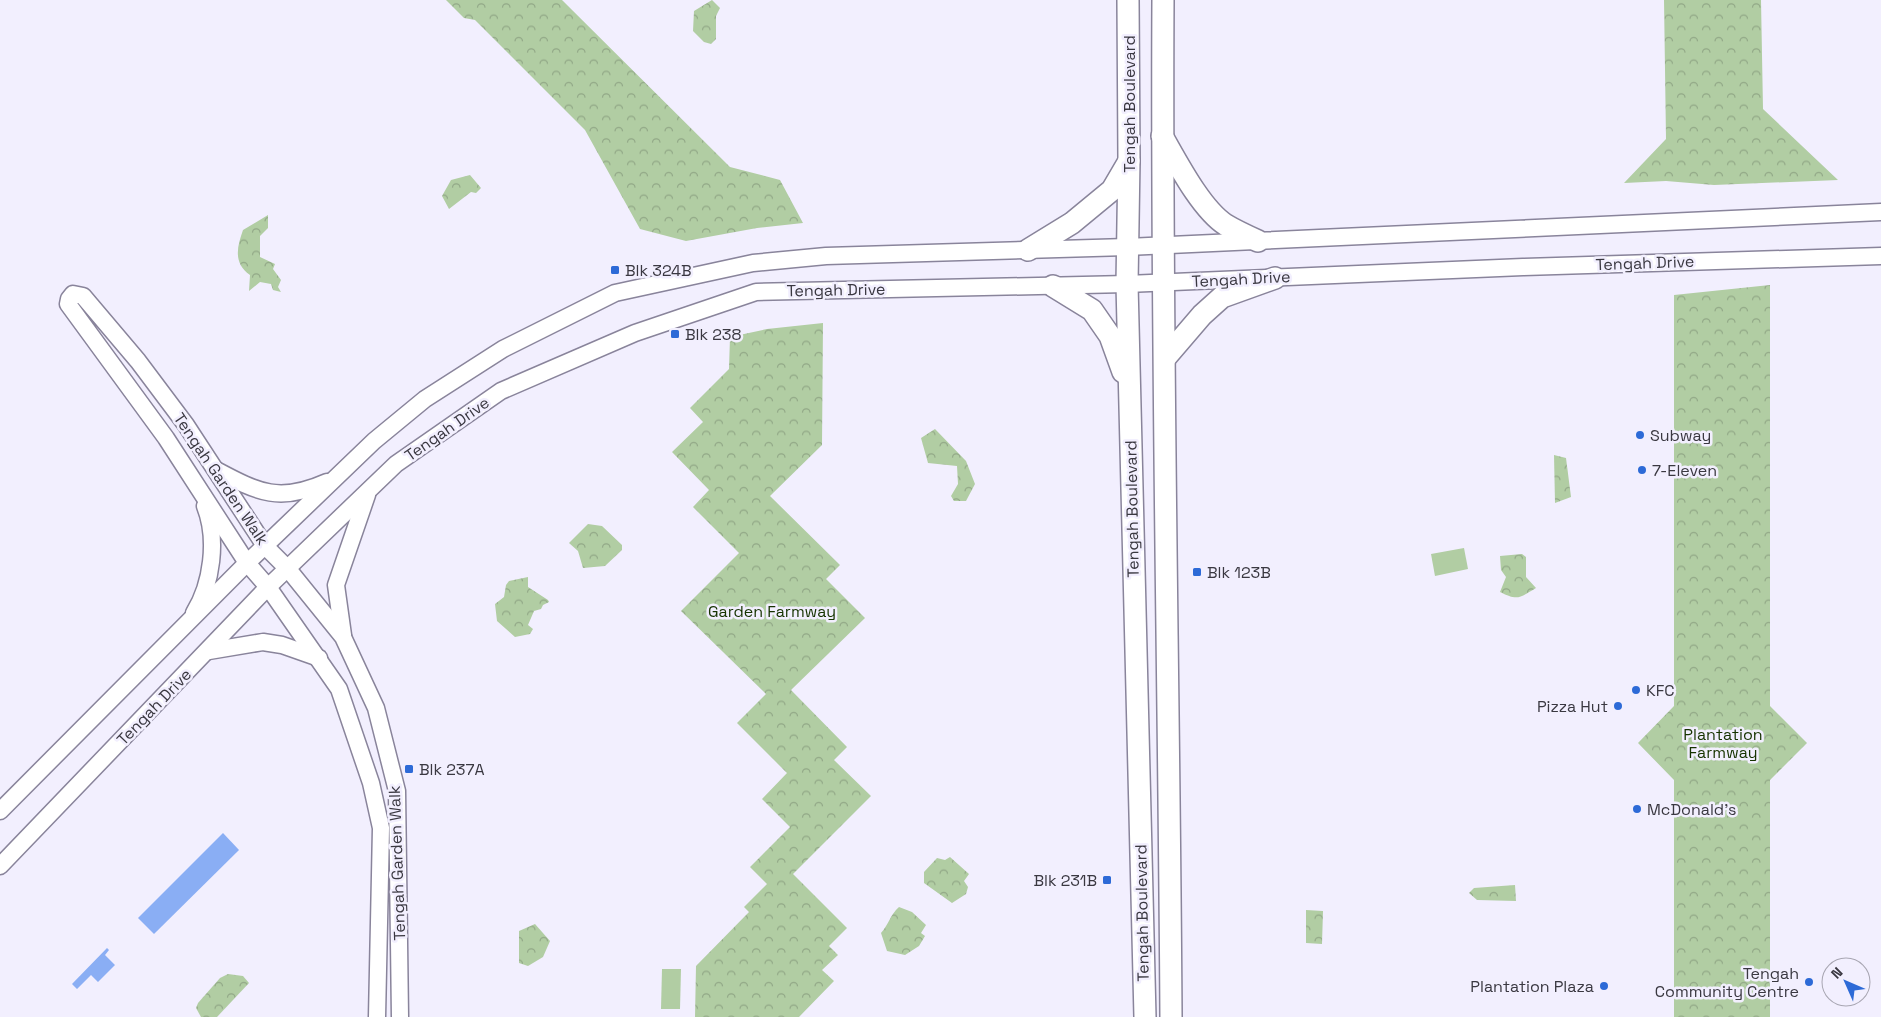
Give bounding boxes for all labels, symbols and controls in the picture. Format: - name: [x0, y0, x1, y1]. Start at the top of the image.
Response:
- street label: Tengah Boulevard: [1119, 35, 1140, 173]
- street label: Tengah Drive: [1595, 251, 1695, 275]
- place label: Blk 324B: [625, 260, 692, 281]
- marker: Blk 324B: [609, 264, 621, 276]
- street label: Tengah Drive: [1191, 266, 1291, 292]
- street label: Tengah Drive: [786, 279, 886, 301]
- place label: Blk 238: [685, 324, 741, 345]
- marker: Blk 238: [669, 328, 681, 340]
- street label: Tengah Drive: [401, 392, 493, 466]
- street label: Tengah Garden Walk: [169, 409, 273, 549]
- place label: Subway: [1650, 425, 1711, 446]
- marker: Subway: [1634, 429, 1646, 441]
- street label: Tengah Boulevard: [1120, 440, 1144, 578]
- place label: 7-Eleven: [1652, 460, 1717, 481]
- marker: 7-Eleven: [1636, 464, 1648, 476]
- place label: Blk 123B: [1207, 562, 1271, 583]
- marker: Blk 123B: [1191, 566, 1203, 578]
- park label: Garden Farmway: [708, 601, 836, 622]
- street label: Tengah Drive: [112, 664, 196, 750]
- place label: KFC: [1646, 680, 1675, 701]
- marker: KFC: [1630, 684, 1642, 696]
- place label: Pizza Hut: [1537, 696, 1608, 717]
- marker: Pizza Hut: [1612, 700, 1624, 712]
- park label: Plantation Farmway: [1683, 724, 1763, 763]
- place label: Blk 237A: [419, 759, 485, 780]
- marker: Blk 237A: [403, 763, 415, 775]
- street label: Tengah Garden Walk: [384, 785, 410, 941]
- place label: McDonald's: [1647, 799, 1737, 820]
- marker: McDonald's: [1631, 803, 1643, 815]
- street label: Tengah Boulevard: [1130, 844, 1154, 982]
- place label: Blk 231B: [1033, 870, 1097, 891]
- marker: Blk 231B: [1101, 874, 1113, 886]
- north arrow: [1821, 957, 1871, 1007]
- place label: Tengah Community Centre: [1655, 963, 1799, 1002]
- text: N: [1827, 963, 1846, 982]
- place label: Plantation Plaza: [1470, 976, 1594, 997]
- marker: Tengah Community Centre: [1803, 976, 1815, 988]
- marker: Plantation Plaza: [1598, 980, 1610, 992]

